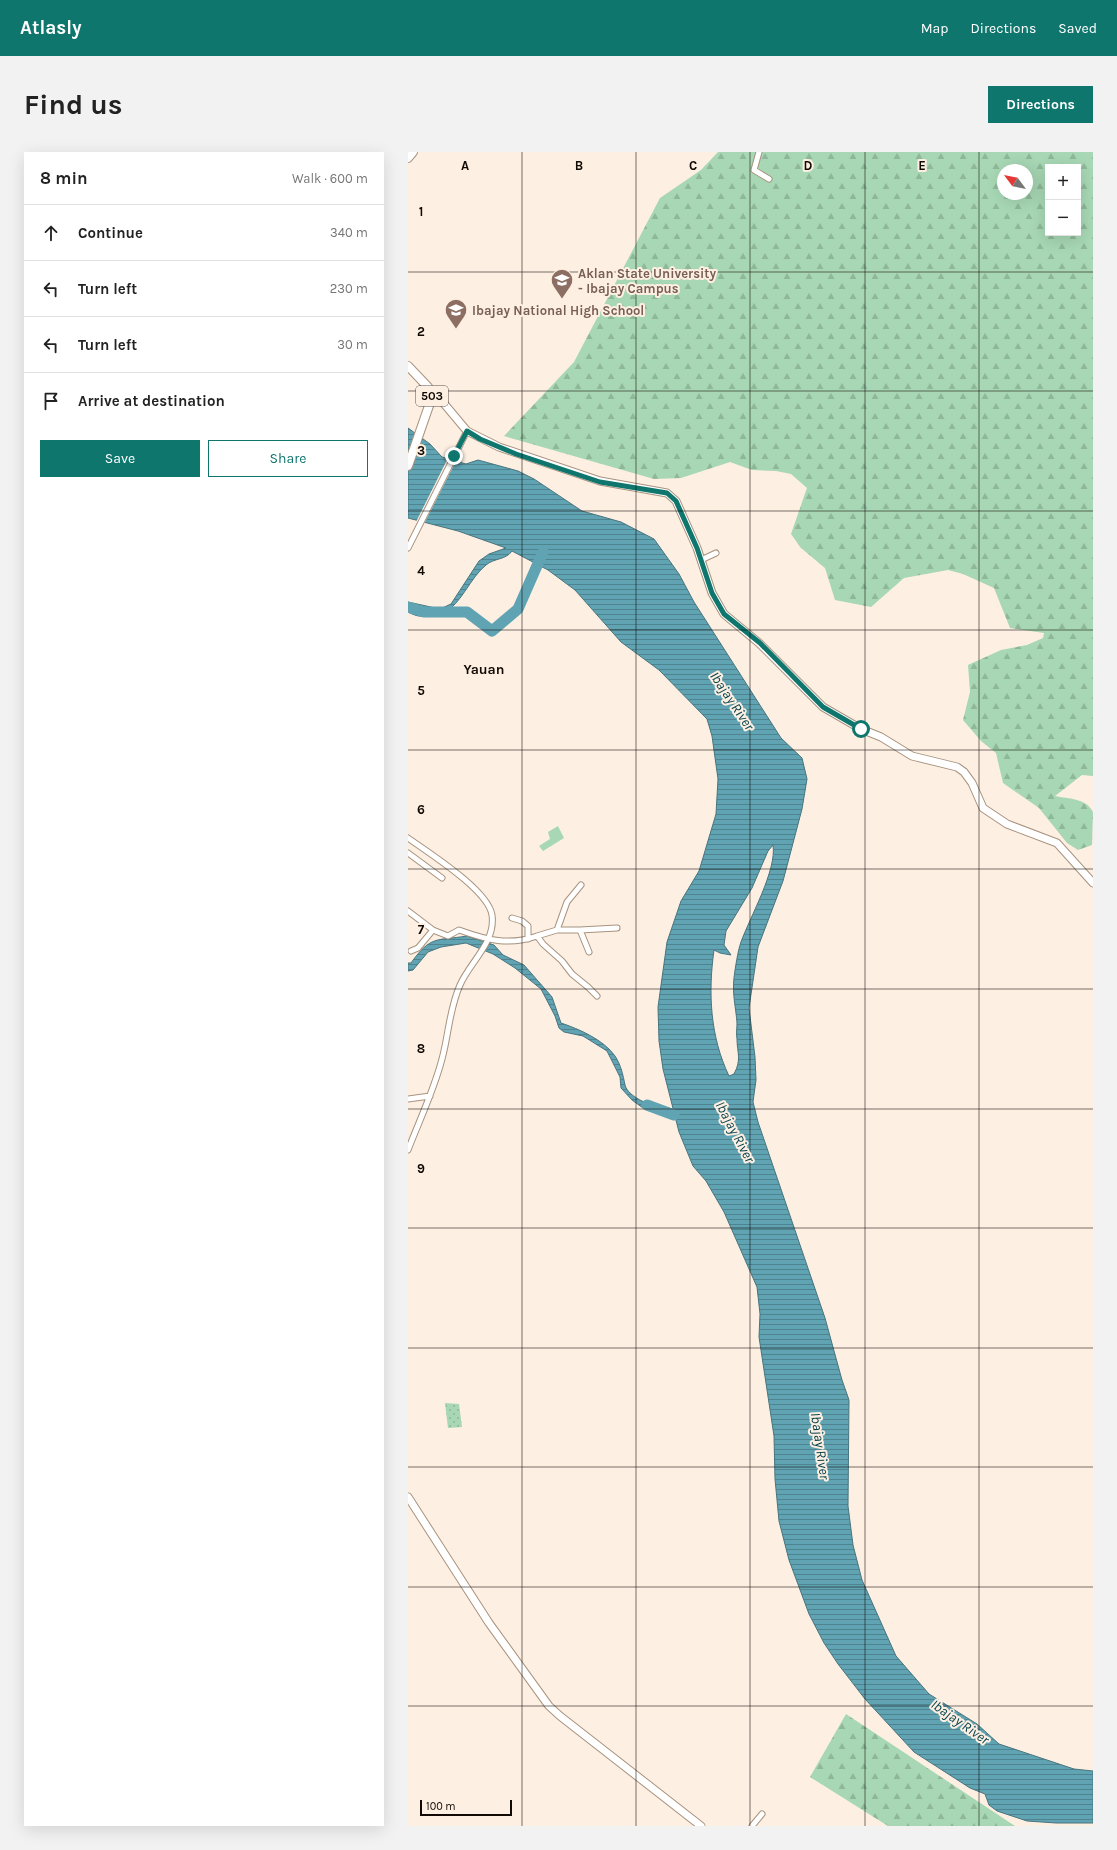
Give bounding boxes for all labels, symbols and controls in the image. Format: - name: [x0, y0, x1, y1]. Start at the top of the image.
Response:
- text: Atlasly: [20, 17, 82, 39]
- text: Map: [921, 20, 949, 37]
- text: Directions: [971, 20, 1036, 37]
- text: Saved: [1058, 20, 1097, 37]
- button: Directions: [988, 86, 1093, 123]
- text: Find us: [24, 88, 123, 121]
- text: A: [461, 158, 469, 173]
- text: B: [575, 158, 583, 173]
- text: C: [689, 158, 697, 173]
- text: D: [804, 158, 813, 173]
- text: E: [918, 158, 926, 173]
- north arrow: [997, 164, 1033, 200]
- map controls: [1045, 164, 1081, 236]
- button: +: [1045, 164, 1081, 200]
- text: 8 min: [40, 168, 88, 188]
- text: Walk · 600 m: [292, 171, 368, 186]
- button: −: [1045, 200, 1081, 236]
- text: 1: [419, 204, 423, 219]
- icon: ahead: [40, 222, 62, 244]
- text: Continue: [78, 224, 143, 242]
- text: 340 m: [330, 225, 368, 240]
- place label: Aklan State University - Ibajay Campus: [578, 266, 716, 296]
- school or university icon: Aklan State University - Ibajay Campus: [549, 267, 575, 300]
- icon: left: [40, 278, 62, 300]
- text: Turn left: [78, 280, 137, 298]
- text: 230 m: [330, 281, 368, 296]
- school or university icon: Ibajay National High School: [443, 297, 469, 330]
- place label: Ibajay National High School: [472, 303, 644, 318]
- text: 2: [417, 324, 425, 339]
- icon: left: [40, 334, 62, 356]
- text: Turn left: [78, 336, 137, 354]
- text: 30 m: [337, 337, 368, 352]
- road number: 503: [416, 386, 448, 406]
- icon: arrive: [40, 390, 62, 412]
- text: Arrive at destination: [78, 392, 225, 410]
- button: Save: [40, 440, 200, 477]
- button: Share: [208, 440, 368, 477]
- text: 3: [417, 443, 425, 458]
- route end: [445, 447, 463, 465]
- text: 4: [417, 563, 425, 578]
- district label: Yauan: [463, 661, 505, 678]
- water label: Ibajay River: [706, 668, 759, 735]
- text: 5: [417, 683, 425, 698]
- route start: [852, 720, 870, 738]
- text: 6: [417, 802, 425, 817]
- text: 7: [418, 922, 425, 937]
- text: 8: [417, 1041, 425, 1056]
- water label: Ibajay River: [712, 1098, 759, 1167]
- text: 9: [417, 1161, 425, 1176]
- water label: Ibajay River: [807, 1412, 833, 1482]
- water label: Ibajay River: [928, 1696, 993, 1749]
- scale bar: [420, 1798, 512, 1817]
- text: 100 m: [426, 1800, 456, 1813]

